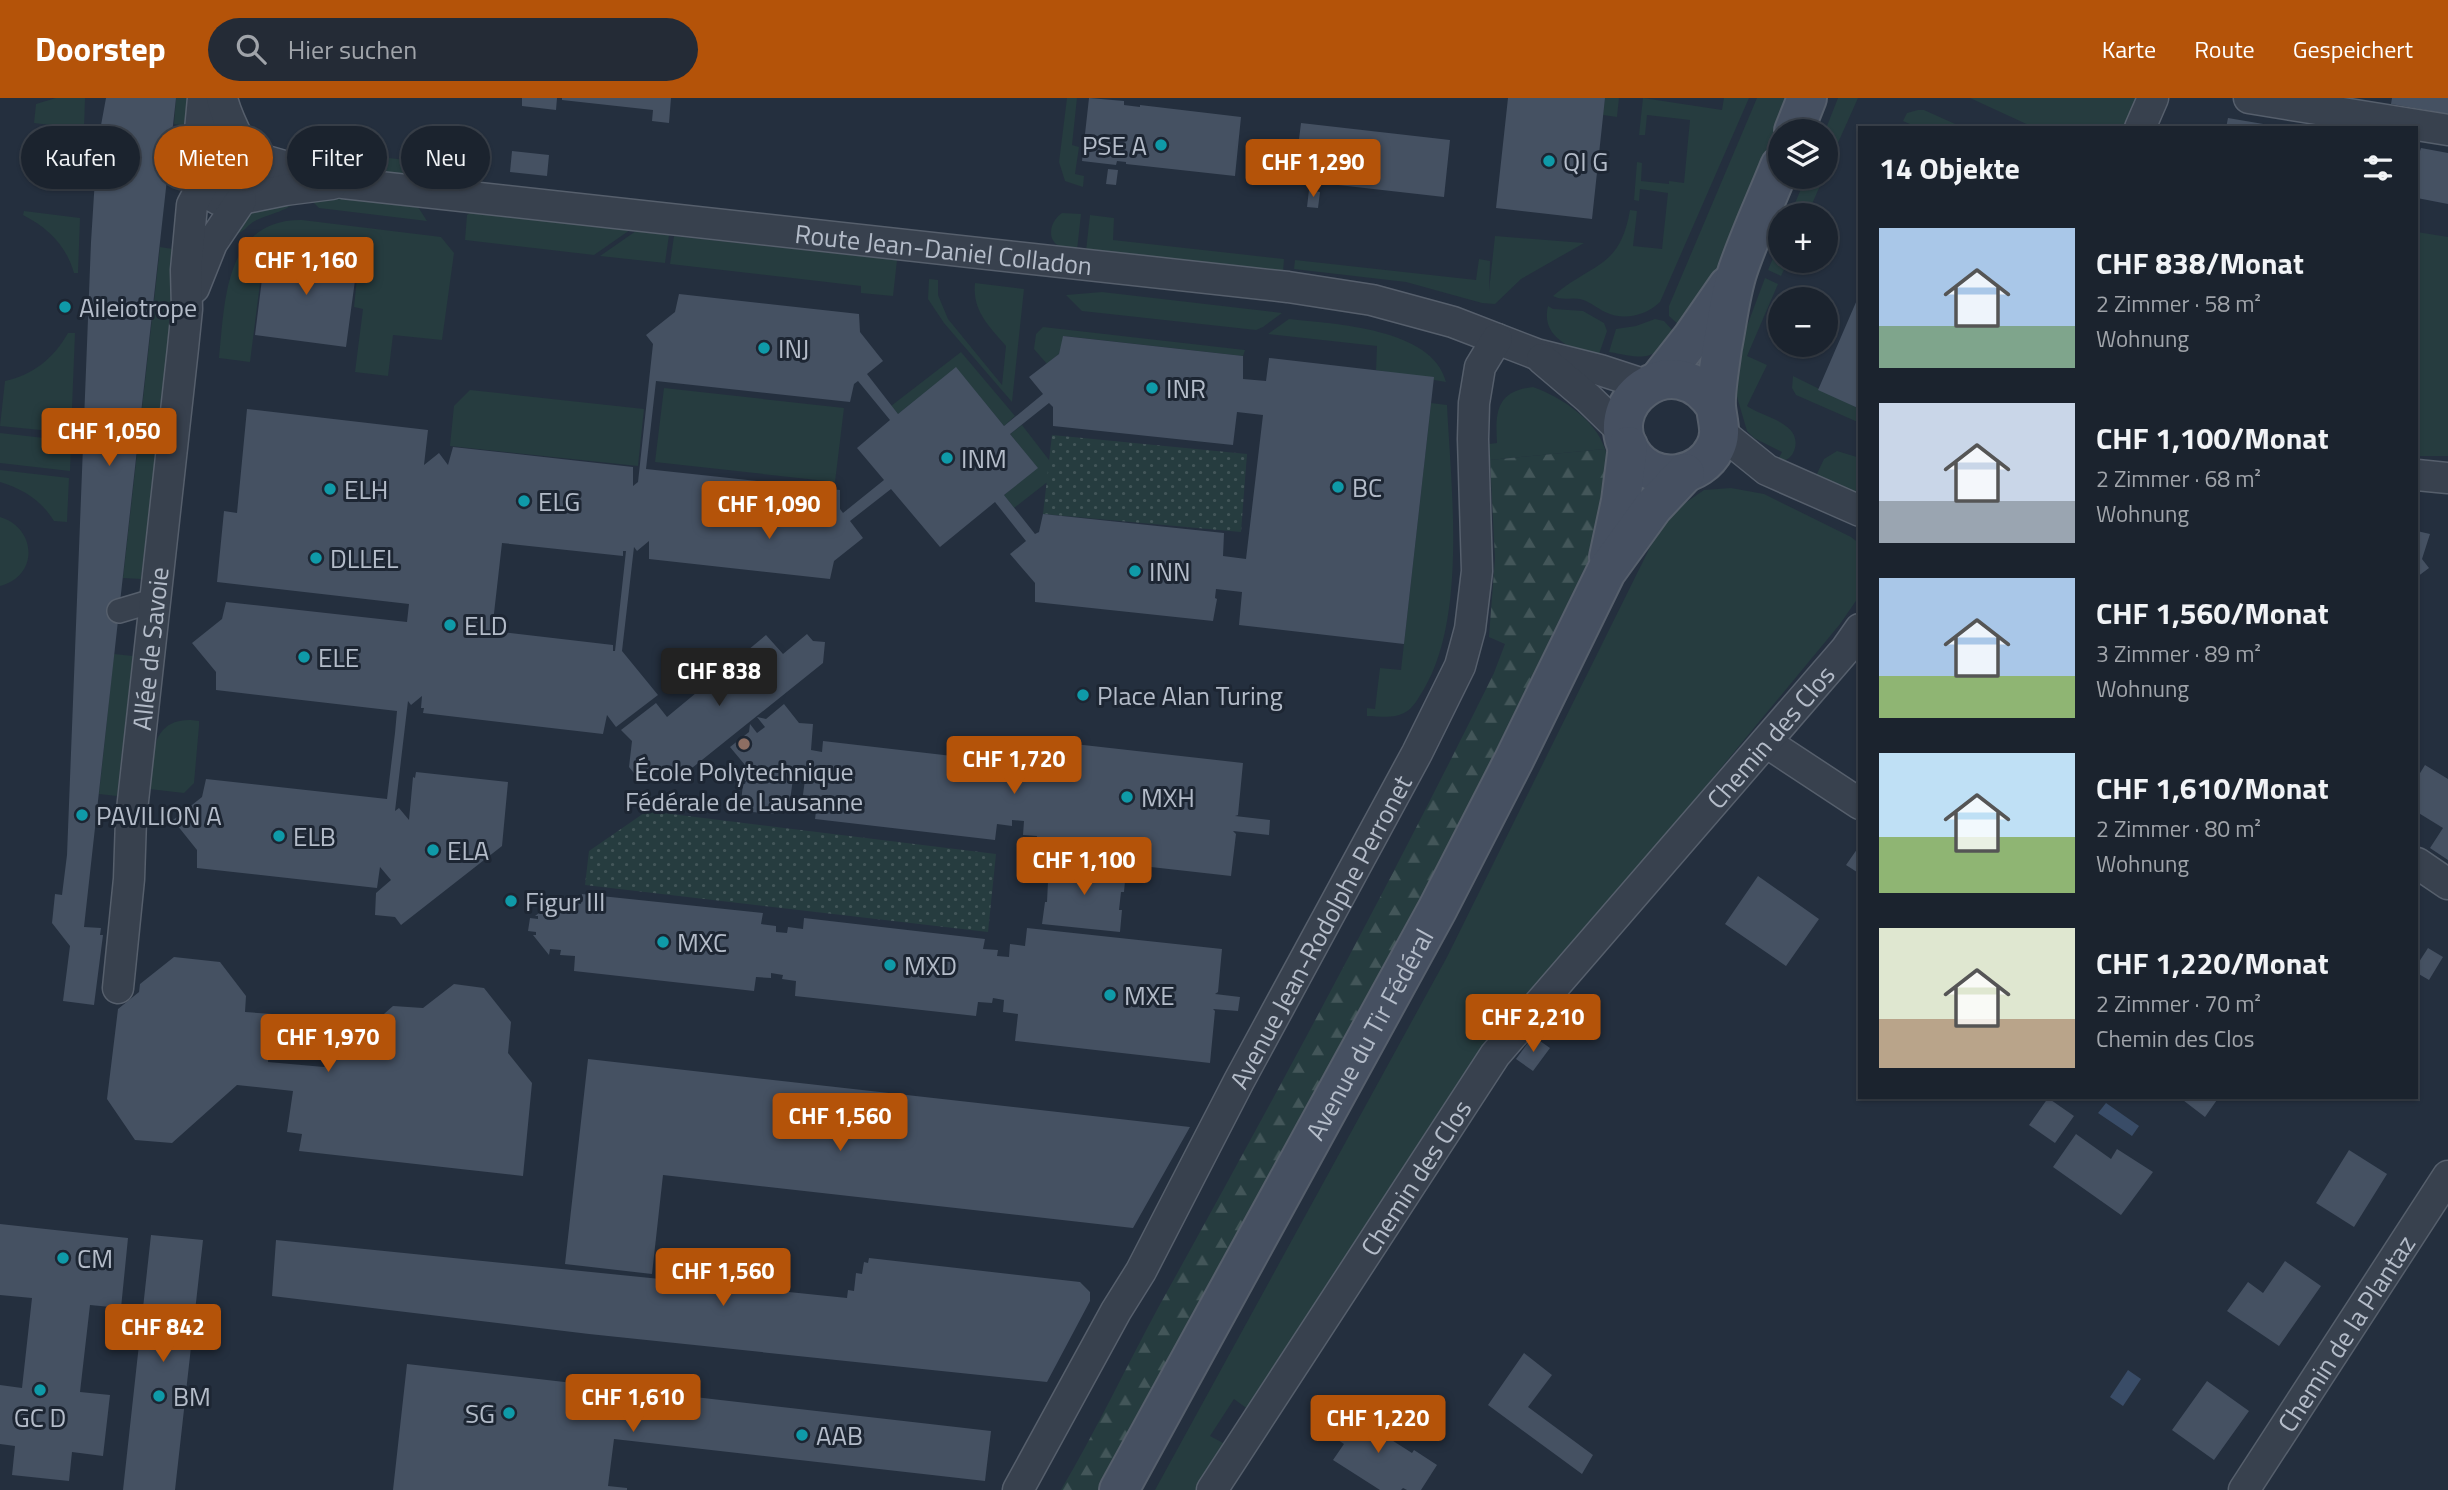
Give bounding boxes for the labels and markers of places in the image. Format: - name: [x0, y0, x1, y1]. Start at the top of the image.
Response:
- place label: PSE A: [1082, 126, 1147, 165]
- marker: PSE A: [1153, 137, 1169, 153]
- pin: CHF 1,290: [1233, 140, 1393, 199]
- place label: QI G: [1563, 142, 1608, 181]
- marker: QI G: [1541, 153, 1557, 169]
- pin: CHF 1,160: [226, 238, 386, 297]
- place label: Aileiotrope: [79, 288, 197, 327]
- marker: Aileiotrope: [57, 299, 73, 315]
- place label: INJ: [778, 329, 809, 368]
- marker: INJ: [756, 340, 772, 356]
- place label: INR: [1166, 369, 1206, 408]
- marker: INR: [1144, 380, 1160, 396]
- pin: CHF 1,050: [29, 408, 189, 468]
- place label: INM: [961, 439, 1007, 478]
- marker: INM: [939, 450, 955, 466]
- place label: BC: [1352, 468, 1382, 507]
- place label: ELH: [344, 470, 388, 509]
- marker: BC: [1330, 479, 1346, 495]
- marker: ELH: [322, 481, 338, 497]
- place label: ELG: [538, 482, 580, 521]
- pin: CHF 1,090: [689, 482, 849, 541]
- marker: ELG: [516, 493, 532, 509]
- place label: DLLEL: [330, 539, 399, 578]
- marker: DLLEL: [308, 550, 324, 566]
- place label: INN: [1149, 552, 1191, 591]
- marker: INN: [1127, 563, 1143, 579]
- place label: ELD: [464, 606, 508, 645]
- marker: ELD: [442, 617, 458, 633]
- place label: ELE: [318, 638, 359, 677]
- pin: CHF 838: [654, 648, 784, 708]
- marker: ELE: [296, 649, 312, 665]
- place label: Place Alan Turing: [1097, 676, 1283, 715]
- marker: Place Alan Turing: [1075, 687, 1091, 703]
- marker: École Polytechnique Fédérale de Lausanne: [736, 736, 752, 752]
- pin: CHF 1,720: [934, 736, 1094, 796]
- place label: École Polytechnique Fédérale de Lausanne: [625, 752, 863, 821]
- place label: MXH: [1141, 778, 1195, 817]
- marker: MXH: [1119, 789, 1135, 805]
- place label: PAVILION A: [96, 796, 222, 835]
- marker: PAVILION A: [74, 807, 90, 823]
- place label: ELB: [293, 817, 336, 856]
- marker: ELB: [271, 828, 287, 844]
- place label: ELA: [447, 831, 489, 870]
- pin: CHF 1,100: [1004, 838, 1164, 897]
- marker: ELA: [425, 842, 441, 858]
- place label: Figur III: [525, 882, 605, 921]
- marker: Figur III: [503, 893, 519, 909]
- place label: MXC: [677, 923, 727, 962]
- marker: MXC: [655, 934, 671, 950]
- place label: MXD: [904, 946, 957, 985]
- marker: MXD: [882, 957, 898, 973]
- place label: MXE: [1124, 976, 1175, 1015]
- marker: MXE: [1102, 987, 1118, 1003]
- pin: CHF 2,210: [1453, 995, 1613, 1054]
- pin: CHF 1,970: [248, 1014, 408, 1074]
- pin: CHF 1,560: [760, 1094, 920, 1153]
- place label: CM: [77, 1239, 113, 1278]
- pin: CHF 1,560: [643, 1248, 803, 1308]
- marker: CM: [55, 1250, 71, 1266]
- pin: CHF 842: [98, 1304, 228, 1364]
- pin: CHF 1,610: [553, 1374, 713, 1434]
- place label: BM: [173, 1377, 211, 1416]
- marker: GC D: [32, 1382, 48, 1398]
- marker: BM: [151, 1388, 167, 1404]
- place label: SG: [465, 1394, 495, 1433]
- pin: CHF 1,220: [1298, 1396, 1458, 1455]
- place label: GC D: [14, 1398, 66, 1437]
- marker: SG: [501, 1405, 517, 1421]
- place label: AAB: [816, 1416, 863, 1455]
- marker: AAB: [794, 1427, 810, 1443]

